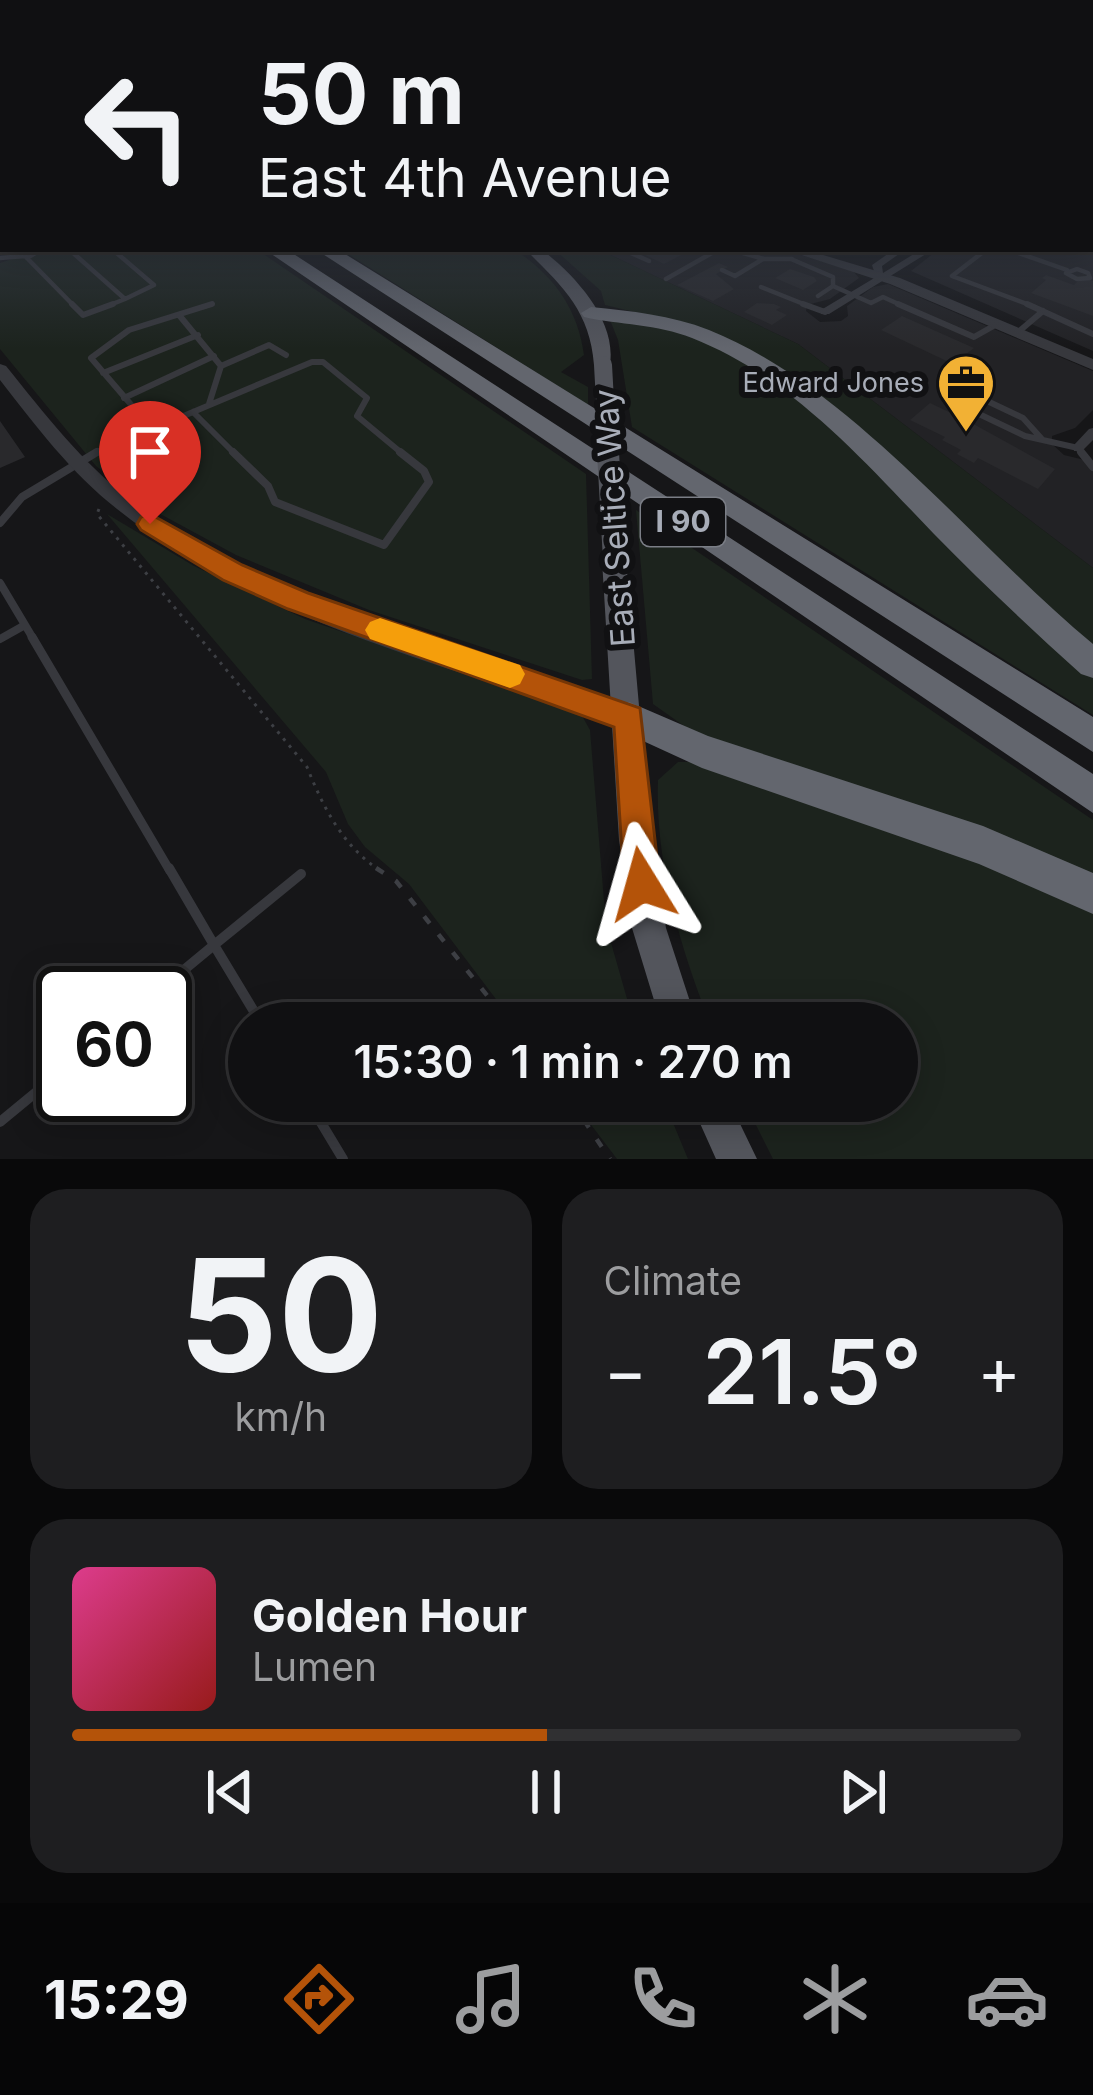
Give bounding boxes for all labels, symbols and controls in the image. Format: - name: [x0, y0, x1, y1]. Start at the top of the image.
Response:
- text: 50 m: [258, 43, 465, 144]
- icon: left: [60, 48, 216, 204]
- text: East 4th Avenue: [258, 145, 672, 210]
- office icon: Edward Jones: [935, 352, 997, 434]
- place label: Edward Jones: [743, 366, 924, 399]
- street label: East Seltice Way: [585, 388, 643, 648]
- pin: [99, 401, 201, 524]
- icon: arrive: [117, 419, 183, 485]
- road number: I 90: [641, 498, 725, 546]
- position arrow: [579, 821, 705, 947]
- speed limit sign: 60: [36, 966, 192, 1122]
- text: 15:30 · 1 min · 270 m: [353, 1034, 793, 1089]
- text: 50: [178, 1220, 383, 1409]
- text: Climate: [604, 1257, 742, 1304]
- text: 21.5°: [702, 1317, 922, 1426]
- text: −: [604, 1331, 647, 1411]
- text: +: [977, 1331, 1021, 1411]
- text: km/h: [234, 1393, 327, 1440]
- text: Golden Hour: [252, 1588, 527, 1643]
- text: Lumen: [252, 1643, 377, 1690]
- icon: previous: [197, 1759, 263, 1825]
- icon: pause: [513, 1759, 579, 1825]
- icon: next: [830, 1759, 896, 1825]
- icon: directions: [277, 1957, 361, 2041]
- icon: music: [449, 1957, 533, 2041]
- icon: phone: [621, 1957, 705, 2041]
- icon: climate: [793, 1957, 877, 2041]
- icon: car: [965, 1957, 1049, 2041]
- text: 15:29: [44, 1967, 189, 2032]

